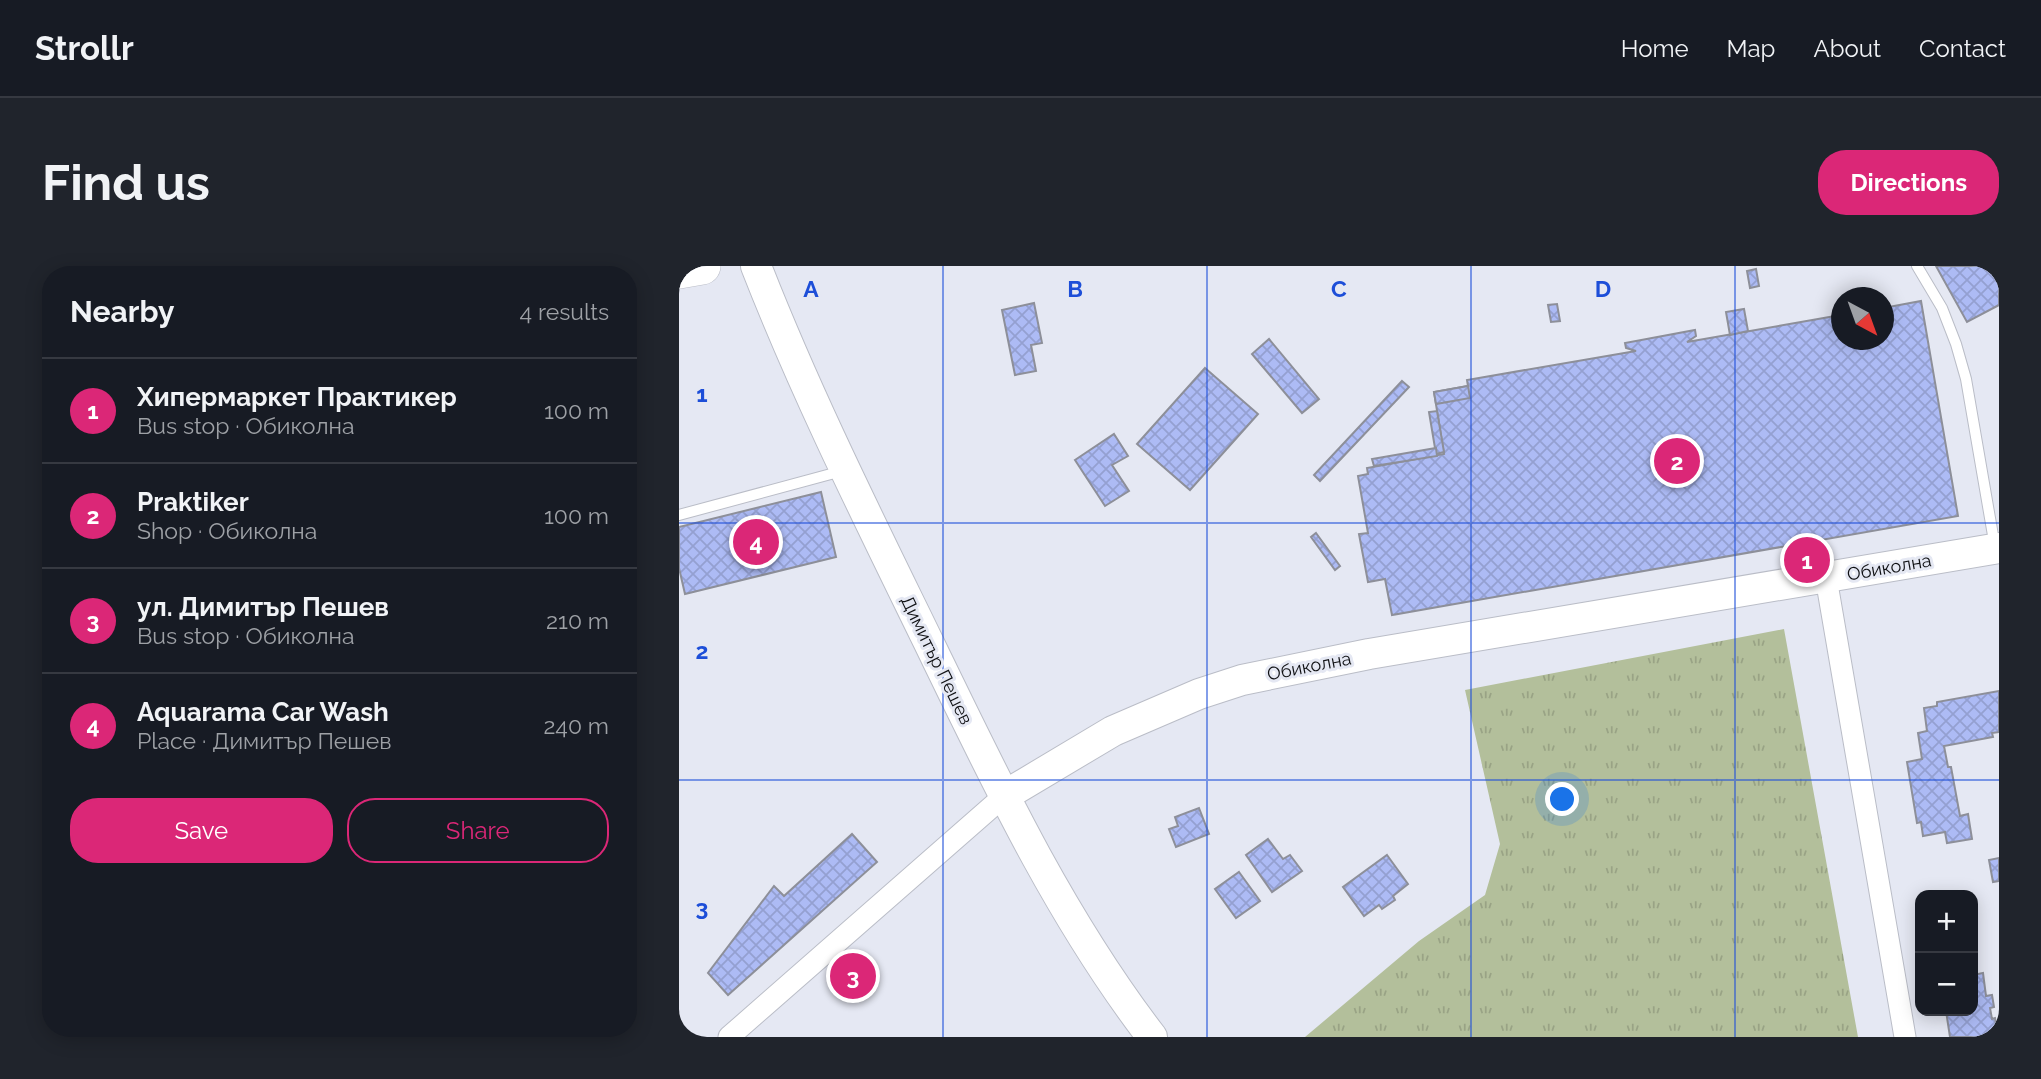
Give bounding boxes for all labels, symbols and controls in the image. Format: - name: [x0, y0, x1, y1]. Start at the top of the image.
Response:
- text: Strollr: [35, 29, 134, 68]
- text: Home: [1621, 34, 1689, 63]
- text: Map: [1727, 34, 1775, 63]
- text: About: [1813, 34, 1881, 63]
- text: Contact: [1919, 34, 2006, 63]
- button: Directions: [1818, 150, 1999, 215]
- text: Find us: [42, 154, 210, 211]
- text: A: [803, 275, 819, 302]
- text: B: [1067, 275, 1083, 302]
- text: C: [1331, 275, 1347, 302]
- text: D: [1595, 275, 1611, 302]
- north arrow: [1831, 287, 1894, 350]
- text: Nearby: [70, 294, 174, 329]
- text: 4 results: [520, 298, 609, 325]
- text: 1: [696, 380, 708, 407]
- text: Хипермаркет Практикер: [137, 382, 457, 412]
- text: 1: [87, 397, 99, 424]
- text: 100 m: [544, 397, 609, 424]
- text: Bus stop · Обиколна: [137, 412, 355, 439]
- pin: 2: [1654, 435, 1700, 487]
- text: Praktiker: [137, 487, 249, 517]
- text: 2: [87, 502, 99, 529]
- text: 100 m: [544, 502, 609, 529]
- pin: 4: [733, 516, 779, 568]
- text: Shop · Обиколна: [137, 517, 317, 544]
- pin: 1: [1784, 534, 1830, 586]
- street label: Обиколна: [1845, 549, 1933, 585]
- text: ул. Димитър Пешев: [137, 592, 389, 622]
- street label: Димитър Пешев: [897, 592, 977, 728]
- text: 3: [87, 607, 99, 634]
- text: 210 m: [546, 607, 609, 634]
- text: Bus stop · Обиколна: [137, 622, 355, 649]
- text: 2: [696, 637, 708, 664]
- street label: Обиколна: [1265, 648, 1353, 684]
- text: Aquarama Car Wash: [137, 697, 389, 727]
- text: 4: [86, 712, 100, 739]
- text: 240 m: [543, 712, 609, 739]
- text: Place · Димитър Пешев: [137, 727, 392, 754]
- your location: [1545, 782, 1579, 816]
- button: Save: [70, 798, 333, 863]
- button: Share: [347, 798, 609, 863]
- map controls: [1915, 890, 1978, 1016]
- button: +: [1915, 890, 1978, 953]
- text: 3: [696, 894, 708, 921]
- pin: 3: [830, 950, 876, 1002]
- button: −: [1915, 953, 1978, 1016]

